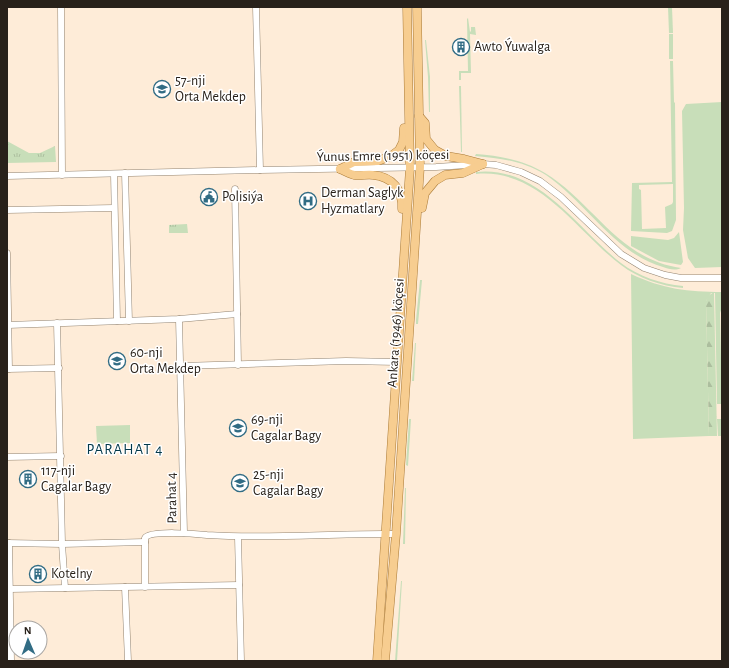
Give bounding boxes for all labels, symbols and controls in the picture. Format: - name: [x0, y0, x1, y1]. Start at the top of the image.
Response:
- building icon: Awto Ýuwalga: [451, 37, 471, 57]
- place label: Awto Ýuwalga: [474, 37, 551, 54]
- place label: 57-nji Orta Mekdep: [175, 74, 246, 104]
- school or university icon: 57-nji Orta Mekdep: [152, 79, 172, 99]
- street label: Ýunus Emre (1951) köçesi: [317, 145, 449, 164]
- place label: Derman Saglyk Hyzmatlary: [321, 186, 404, 216]
- public building icon: Polisiýa: [199, 187, 219, 207]
- place label: Polisiýa: [222, 190, 264, 204]
- hospital icon: Derman Saglyk Hyzmatlary: [298, 191, 318, 211]
- street label: Ankara (1946) köçesi: [385, 278, 407, 388]
- place label: 60-nji Orta Mekdep: [130, 346, 201, 376]
- school or university icon: 60-nji Orta Mekdep: [107, 351, 127, 371]
- place label: 69-nji Cagalar Bagy: [251, 413, 321, 443]
- school or university icon: 69-nji Cagalar Bagy: [228, 418, 248, 438]
- district label: PARAHAT 4: [87, 442, 163, 457]
- place label: 117-nji Cagalar Bagy: [41, 464, 111, 494]
- place label: 25-nji Cagalar Bagy: [253, 468, 323, 498]
- building icon: 117-nji Cagalar Bagy: [18, 469, 38, 489]
- street label: Parahat 4: [165, 472, 179, 524]
- school or university icon: 25-nji Cagalar Bagy: [230, 473, 250, 493]
- building icon: Kotelny: [28, 564, 48, 584]
- place label: Kotelny: [51, 567, 92, 581]
- north arrow: [8, 620, 48, 660]
- text: N: [24, 625, 32, 636]

